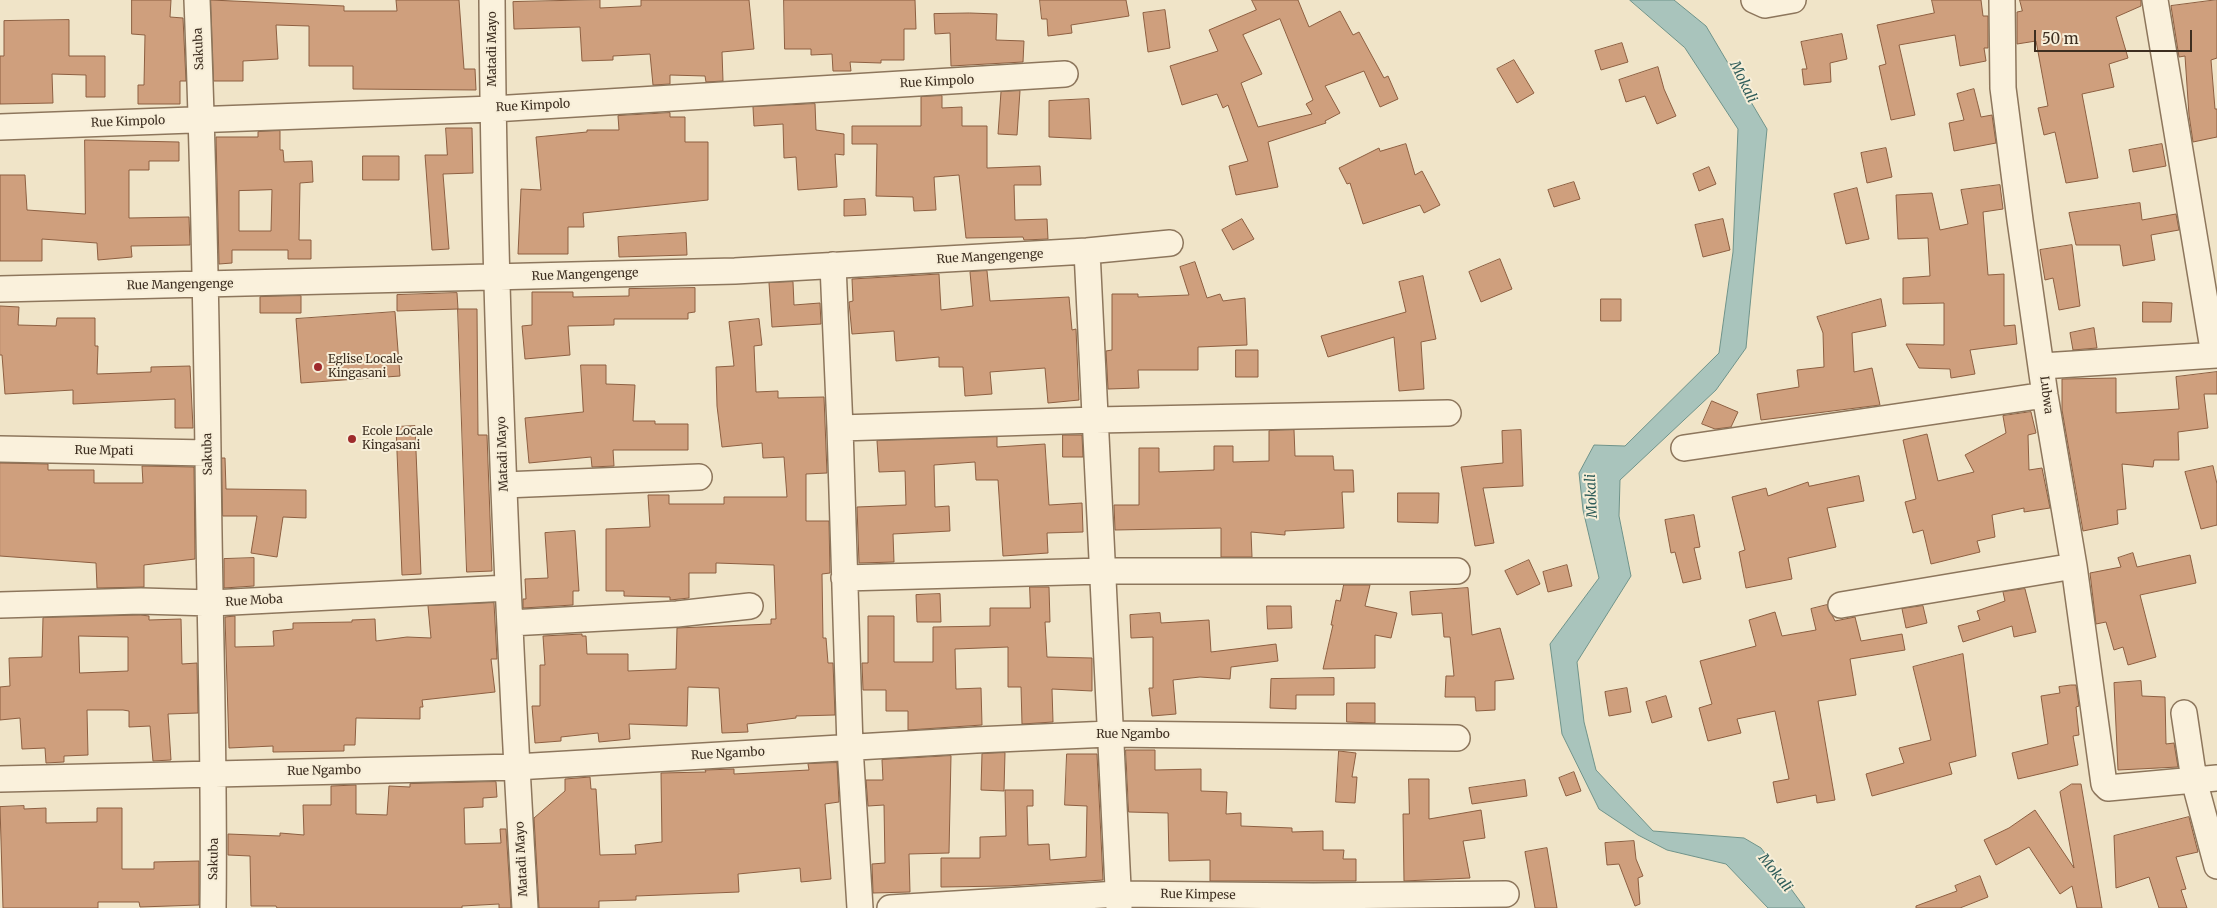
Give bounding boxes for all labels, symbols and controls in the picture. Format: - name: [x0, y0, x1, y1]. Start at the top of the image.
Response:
- street label: Matadi Mayo: [486, 11, 500, 87]
- scale bar: [2037, 20, 2194, 52]
- street label: Sakuba: [191, 28, 207, 70]
- text: 50 m: [2042, 29, 2079, 48]
- water label: Mokali: [1726, 58, 1760, 106]
- street label: Rue Kimpolo: [900, 73, 974, 91]
- street label: Rue Kimpolo: [496, 97, 570, 115]
- street label: Rue Kimpolo: [91, 114, 165, 130]
- street label: Rue Mangengenge: [936, 247, 1044, 267]
- street label: Rue Mangengenge: [531, 266, 639, 284]
- street label: Rue Mangengenge: [126, 277, 234, 293]
- place label: Eglise Locale Kingasani: [328, 353, 403, 381]
- marker: Eglise Locale Kingasani: [312, 361, 324, 373]
- street label: Lubwa: [2037, 375, 2055, 415]
- street label: Matadi Mayo: [494, 416, 512, 492]
- place label: Ecole Locale Kingasani: [362, 425, 433, 453]
- street label: Sakuba: [200, 433, 216, 475]
- marker: Ecole Locale Kingasani: [346, 433, 358, 445]
- street label: Rue Mpati: [74, 443, 134, 459]
- water label: Mokali: [1582, 473, 1602, 519]
- street label: Rue Moba: [225, 592, 283, 610]
- street label: Rue Ngambo: [1096, 728, 1170, 742]
- street label: Rue Ngambo: [691, 745, 765, 763]
- street label: Rue Ngambo: [287, 763, 361, 779]
- street label: Matadi Mayo: [513, 821, 531, 897]
- street label: Sakuba: [206, 838, 222, 880]
- water label: Mokali: [1755, 850, 1795, 896]
- street label: Rue Kimpese: [1160, 887, 1236, 903]

